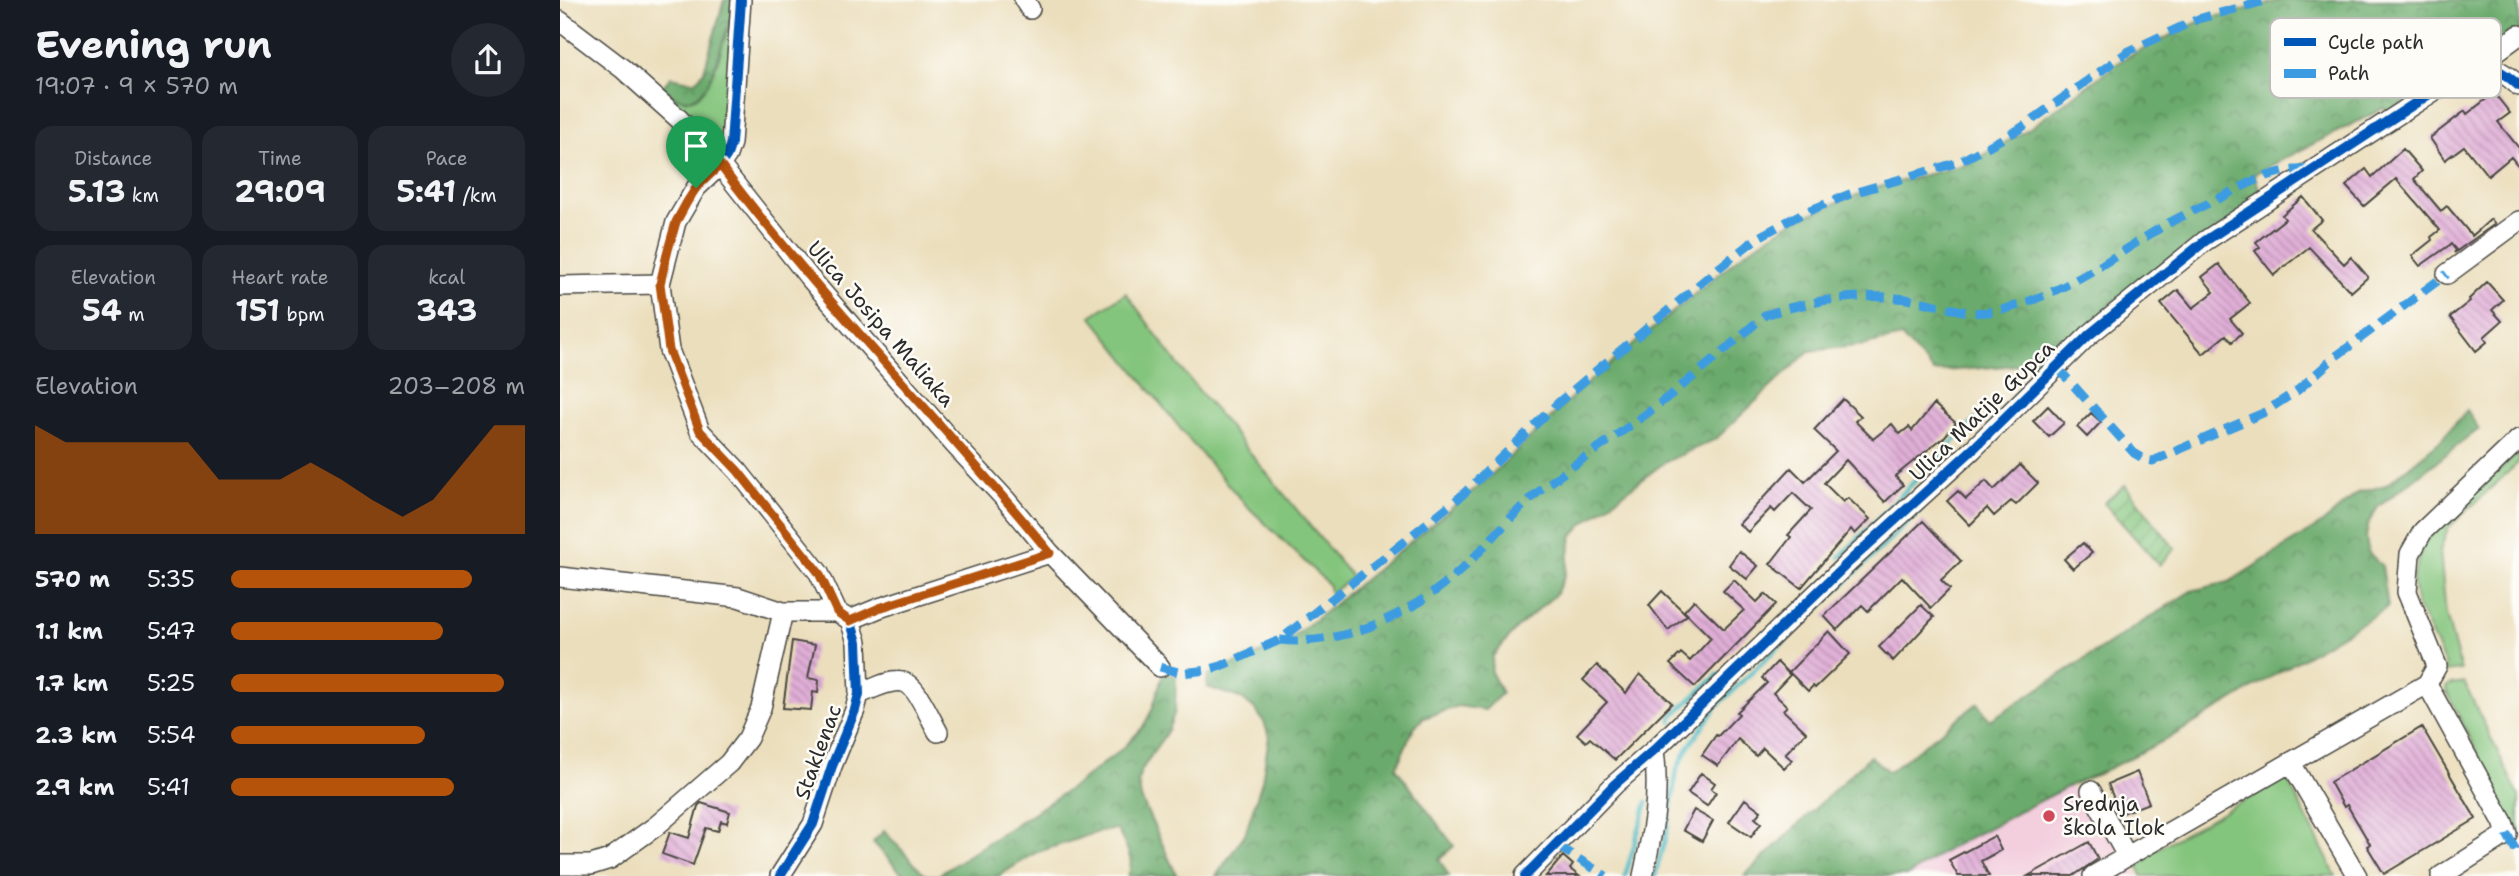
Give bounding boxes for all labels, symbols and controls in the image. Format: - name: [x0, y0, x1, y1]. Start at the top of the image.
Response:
- legend: [2270, 18, 2501, 98]
- text: Evening run: [35, 19, 272, 70]
- button: share: [451, 23, 525, 97]
- text: Cycle path: [2328, 30, 2424, 55]
- text: Path: [2328, 61, 2370, 86]
- text: 19:07 · 9 × 570 m: [35, 71, 238, 101]
- pin: [666, 116, 726, 188]
- icon: arrive: [677, 127, 715, 165]
- text: Distance: [74, 146, 152, 171]
- text: Time: [258, 146, 302, 171]
- text: Pace: [426, 146, 468, 171]
- text: 5.13: [68, 171, 125, 212]
- text: 29:09: [234, 171, 326, 212]
- text: 5:41: [397, 171, 456, 212]
- text: km: [125, 183, 159, 208]
- text: /km: [456, 183, 497, 208]
- street label: Ulica Josipa Maliaka: [801, 235, 961, 413]
- text: Elevation: [71, 265, 156, 290]
- text: Heart rate: [232, 265, 328, 290]
- text: kcal: [428, 265, 465, 290]
- text: 54: [82, 290, 122, 331]
- text: 151: [235, 290, 280, 331]
- text: 343: [416, 290, 477, 331]
- text: m: [122, 302, 145, 327]
- text: bpm: [280, 302, 325, 327]
- street label: Ulica Matije Gupca: [1903, 334, 2061, 488]
- text: Elevation: [35, 371, 138, 401]
- text: 203–208 m: [388, 371, 525, 401]
- text: 570 m: [35, 564, 110, 594]
- text: 5:35: [147, 564, 195, 594]
- text: 1.1 km: [35, 616, 103, 646]
- text: 5:47: [147, 616, 196, 646]
- text: 1.7 km: [35, 668, 108, 698]
- text: 5:25: [147, 668, 195, 698]
- street label: Staklenac: [788, 701, 848, 803]
- text: 2.3 km: [35, 720, 117, 750]
- text: 5:54: [147, 720, 196, 750]
- text: 2.9 km: [35, 772, 114, 802]
- text: 5:41: [147, 772, 190, 802]
- place label: Srednja škola Ilok: [2063, 790, 2165, 842]
- marker: Srednja škola Ilok: [2041, 808, 2057, 824]

